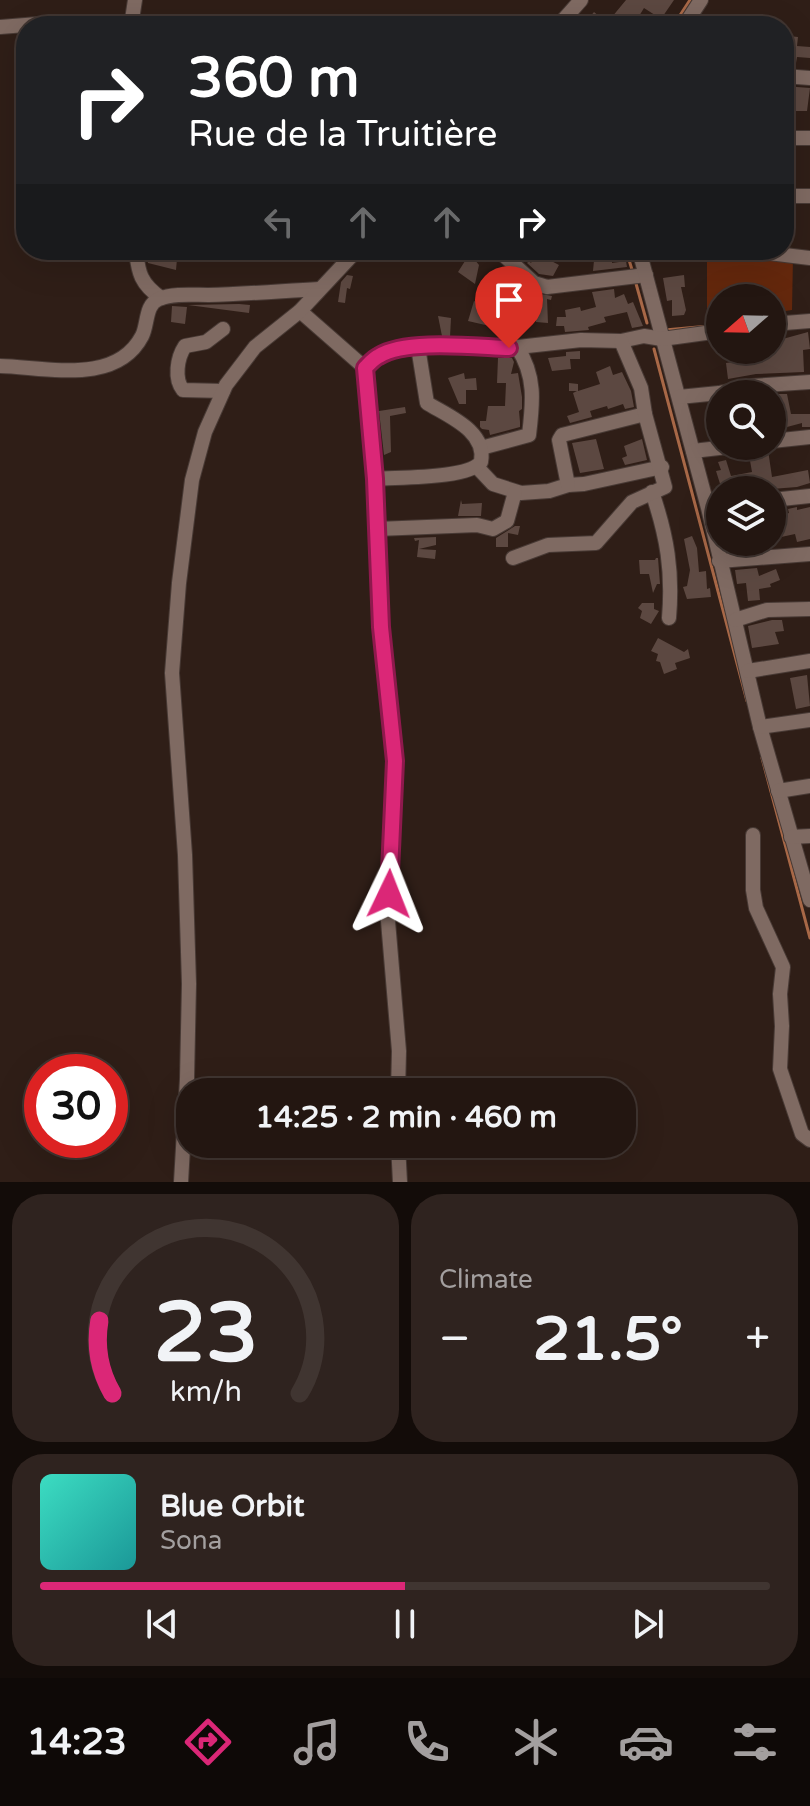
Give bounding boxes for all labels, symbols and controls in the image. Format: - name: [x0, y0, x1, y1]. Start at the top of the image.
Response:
- text: 360 m: [188, 45, 359, 112]
- icon: right: [56, 48, 160, 152]
- text: Rue de la Truitière: [188, 113, 497, 156]
- icon: left: [257, 200, 301, 244]
- icon: ahead: [341, 200, 385, 244]
- icon: ahead: [425, 200, 469, 244]
- icon: right: [509, 200, 553, 244]
- pin: [475, 266, 543, 348]
- icon: arrive: [487, 278, 531, 322]
- north arrow: [706, 284, 786, 364]
- map controls: [706, 284, 786, 556]
- button: search: [706, 380, 786, 460]
- button: layers: [706, 476, 786, 556]
- position arrow: [347, 852, 431, 936]
- speed limit sign: 30: [24, 1054, 128, 1158]
- text: 14:25 · 2 min · 460 m: [255, 1099, 557, 1136]
- text: Climate: [439, 1264, 533, 1295]
- text: 23: [153, 1284, 258, 1384]
- text: 21.5°: [533, 1304, 683, 1376]
- text: −: [439, 1313, 470, 1366]
- text: +: [745, 1313, 770, 1366]
- text: km/h: [170, 1375, 241, 1409]
- text: Blue Orbit: [160, 1488, 305, 1525]
- text: Sona: [160, 1525, 222, 1556]
- icon: previous: [140, 1602, 184, 1646]
- icon: pause: [383, 1602, 427, 1646]
- icon: next: [626, 1602, 670, 1646]
- icon: directions: [180, 1714, 236, 1770]
- icon: music: [289, 1714, 345, 1770]
- icon: phone: [399, 1714, 455, 1770]
- icon: climate: [508, 1714, 564, 1770]
- icon: car: [618, 1714, 674, 1770]
- icon: filters: [727, 1714, 783, 1770]
- text: 14:23: [27, 1721, 127, 1764]

